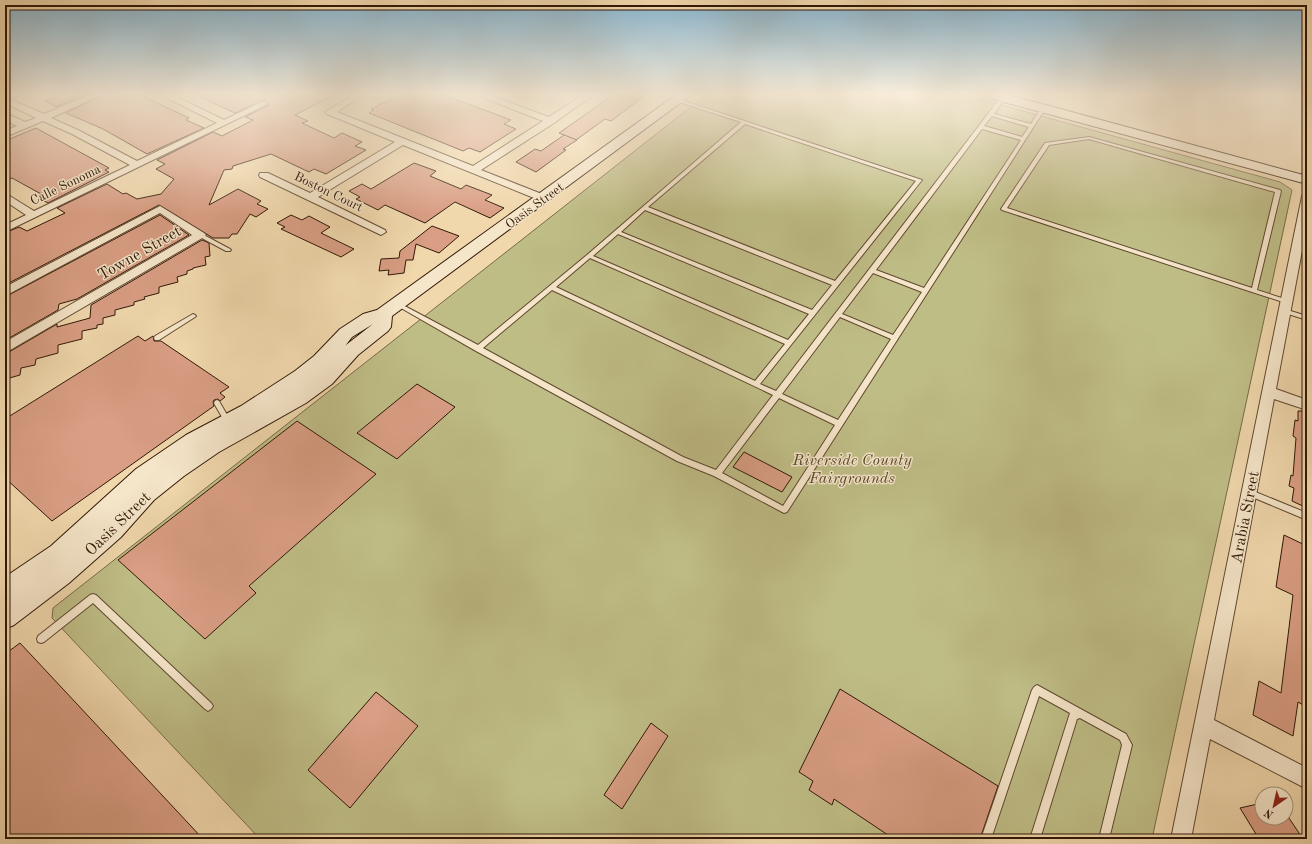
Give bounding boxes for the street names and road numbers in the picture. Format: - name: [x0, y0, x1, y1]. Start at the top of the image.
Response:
- street label: Calle Sonoma: [28, 162, 103, 208]
- street label: Boston Court: [292, 170, 365, 215]
- street label: Oasis Street: [503, 181, 567, 232]
- street label: Towne Street: [96, 223, 185, 284]
- street label: Arabia Street: [1229, 469, 1263, 565]
- street label: Oasis Street: [83, 489, 155, 559]

